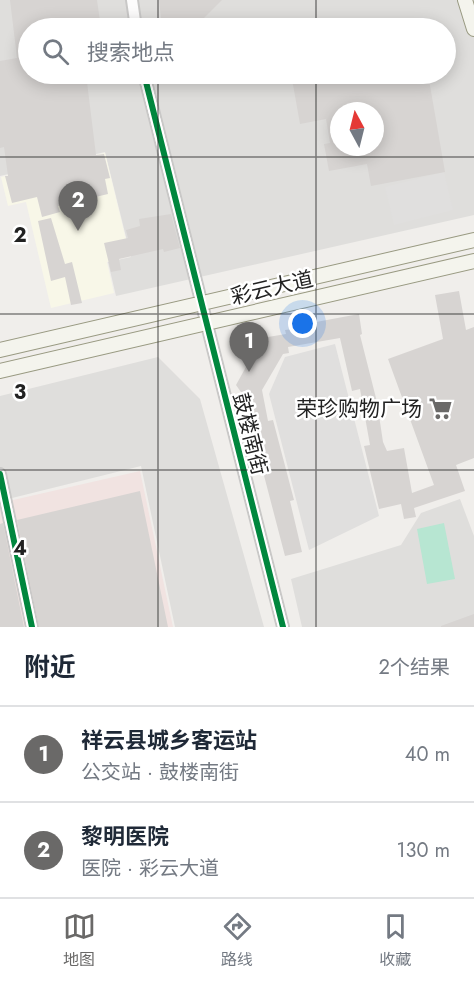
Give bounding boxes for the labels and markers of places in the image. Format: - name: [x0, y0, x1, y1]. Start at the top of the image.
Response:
- pin: 2: [58, 182, 98, 231]
- pin: 1: [230, 322, 268, 372]
- place label: 荣珍购物广场: [296, 394, 422, 424]
- supermarket icon: 荣珍购物广场: [427, 396, 453, 422]

